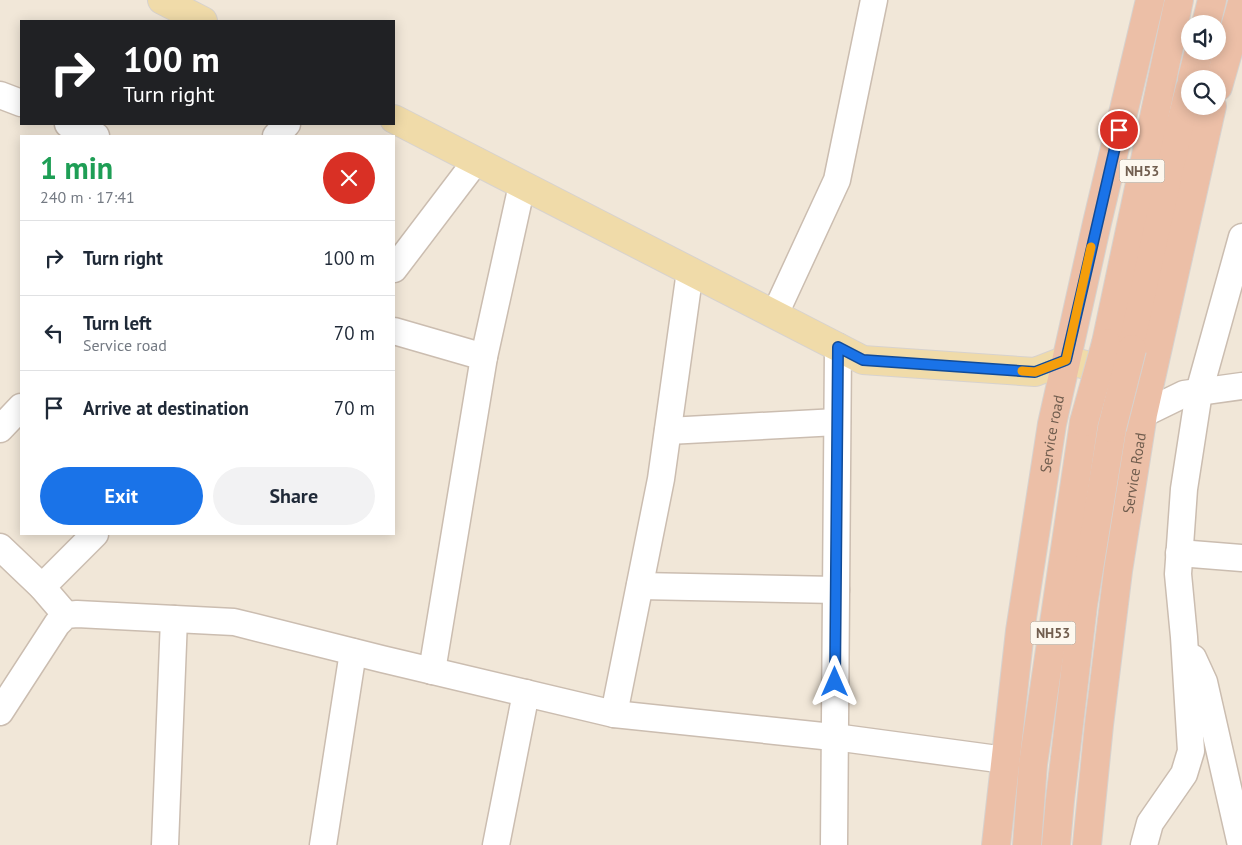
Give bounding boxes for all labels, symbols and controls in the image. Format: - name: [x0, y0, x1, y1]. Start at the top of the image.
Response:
- map controls: [1181, 15, 1226, 115]
- button: sound: [1181, 15, 1226, 60]
- text: 100 m: [123, 36, 220, 82]
- icon: right: [40, 40, 105, 105]
- button: search: [1181, 70, 1226, 115]
- text: Turn right: [123, 80, 215, 108]
- pin: [1098, 109, 1140, 151]
- icon: arrive: [1105, 116, 1133, 144]
- text: 1 min: [40, 148, 113, 187]
- button: close: [323, 152, 375, 204]
- road number: NH53: [1120, 160, 1164, 182]
- text: 240 m · 17:41: [40, 187, 135, 207]
- icon: right: [40, 244, 68, 272]
- text: Turn right: [83, 246, 163, 270]
- text: 100 m: [323, 246, 375, 270]
- text: Turn left: [83, 311, 152, 335]
- icon: left: [40, 319, 68, 347]
- text: 70 m: [334, 321, 375, 345]
- text: Service road: [83, 335, 167, 355]
- street label: Service road: [1035, 393, 1068, 474]
- icon: arrive: [40, 394, 68, 422]
- text: Arrive at destination: [83, 396, 249, 420]
- text: 70 m: [334, 396, 375, 420]
- street label: Service Road: [1118, 431, 1149, 515]
- button: Exit: [40, 467, 203, 525]
- button: Share: [213, 467, 375, 525]
- road number: NH53: [1030, 622, 1076, 644]
- position arrow: [808, 655, 860, 707]

